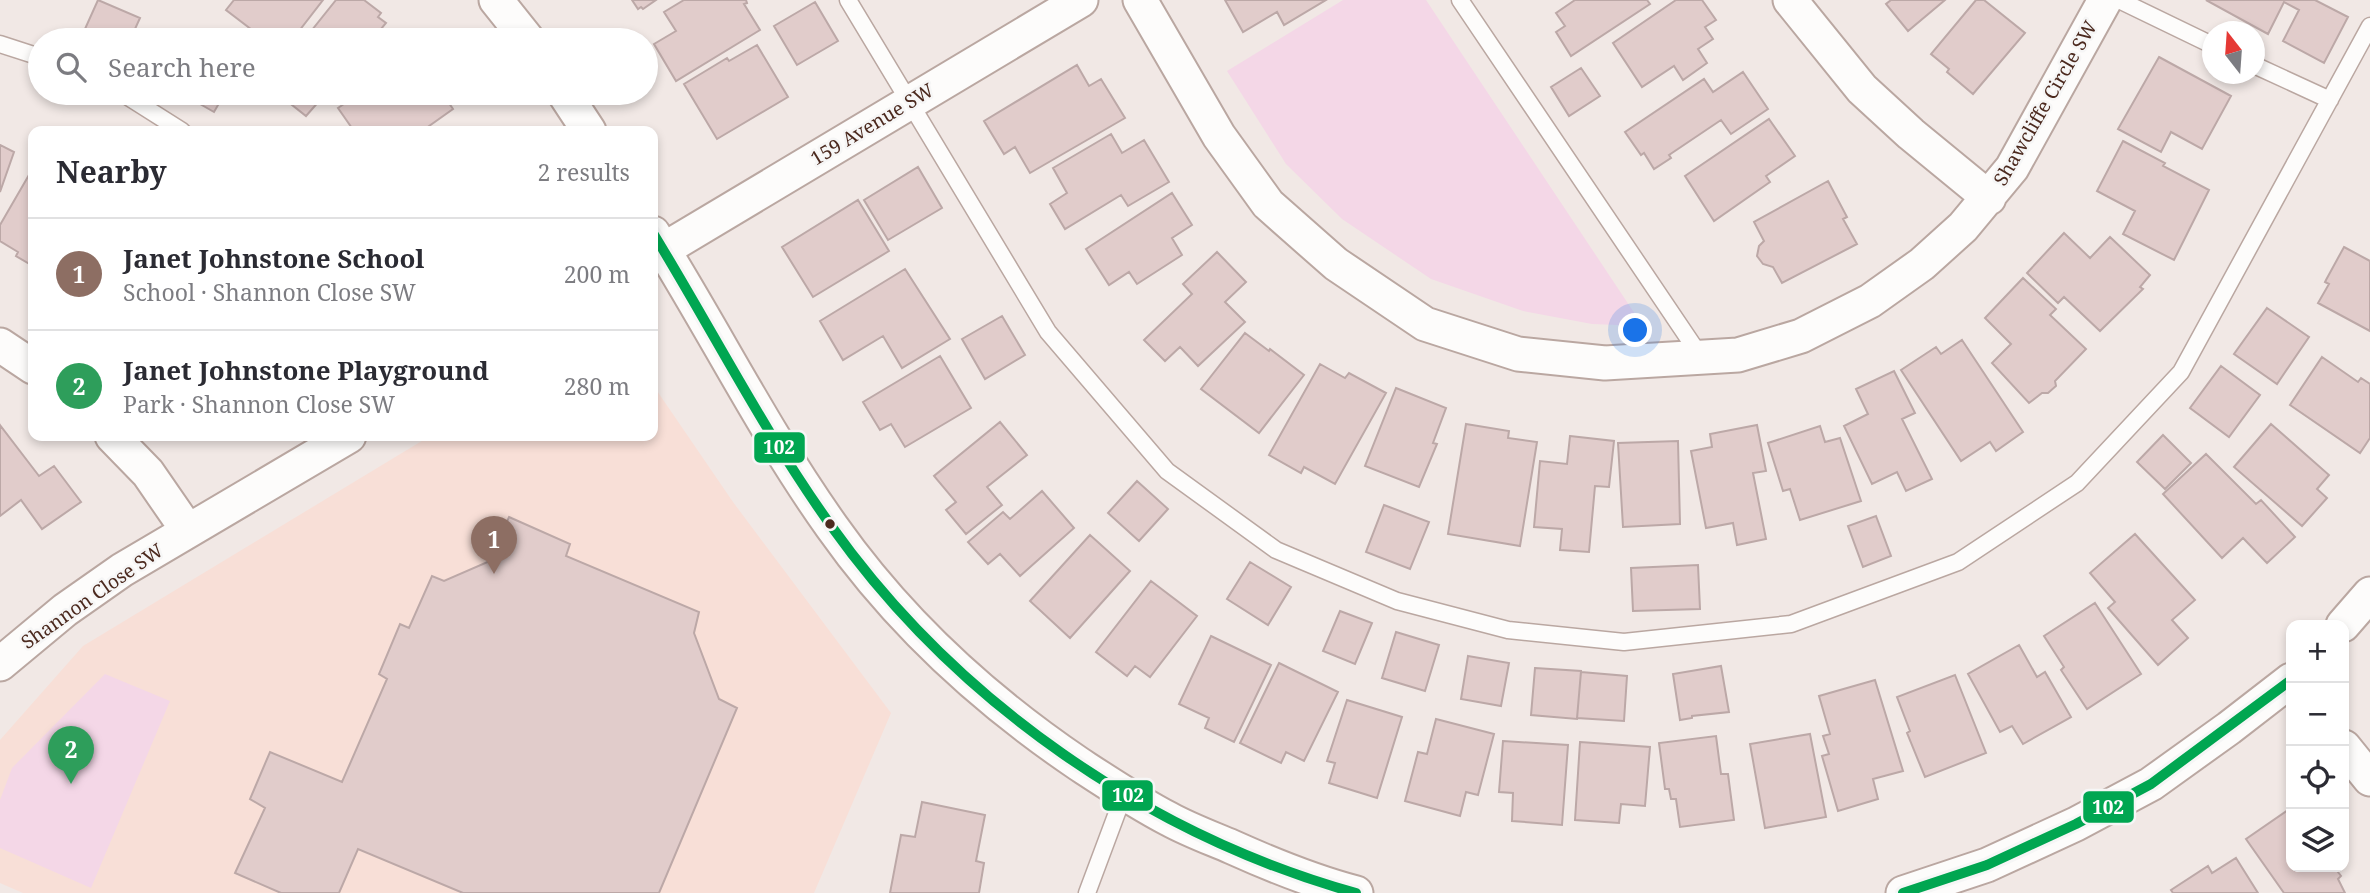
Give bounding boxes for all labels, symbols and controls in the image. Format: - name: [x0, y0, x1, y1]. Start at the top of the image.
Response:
- street label: Shawcliffe Circle SW: [1987, 16, 2103, 190]
- north arrow: [2202, 21, 2265, 84]
- search box: [28, 28, 658, 105]
- icon: search: [52, 48, 90, 86]
- text: Search here: [108, 49, 256, 85]
- street label: 159 Avenue SW: [806, 77, 939, 171]
- text: Nearby: [56, 151, 167, 192]
- text: 2 results: [537, 156, 630, 188]
- text: Janet Johnstone School: [123, 240, 425, 276]
- text: 1: [73, 258, 86, 290]
- text: 200 m: [564, 258, 630, 290]
- text: School · Shannon Close SW: [123, 276, 416, 308]
- your location: [1618, 313, 1652, 347]
- text: Janet Johnstone Playground: [123, 352, 489, 388]
- text: 2: [73, 370, 86, 402]
- text: 280 m: [564, 370, 630, 402]
- text: Park · Shannon Close SW: [123, 388, 395, 420]
- line badge: 102: [753, 431, 806, 464]
- text: 102: [763, 434, 795, 460]
- pin: 1: [471, 516, 517, 574]
- unlabelled marker: [823, 517, 837, 531]
- street label: Shannon Close SW: [16, 537, 168, 655]
- map controls: [2286, 620, 2349, 872]
- button: +: [2286, 620, 2349, 683]
- button: −: [2286, 683, 2349, 746]
- pin: 2: [48, 726, 94, 784]
- button: locate: [2286, 746, 2349, 809]
- line badge: 102: [1101, 779, 1154, 812]
- text: 102: [1112, 782, 1144, 808]
- line badge: 102: [2082, 790, 2135, 824]
- text: 102: [2092, 794, 2124, 820]
- button: layers: [2286, 809, 2349, 872]

